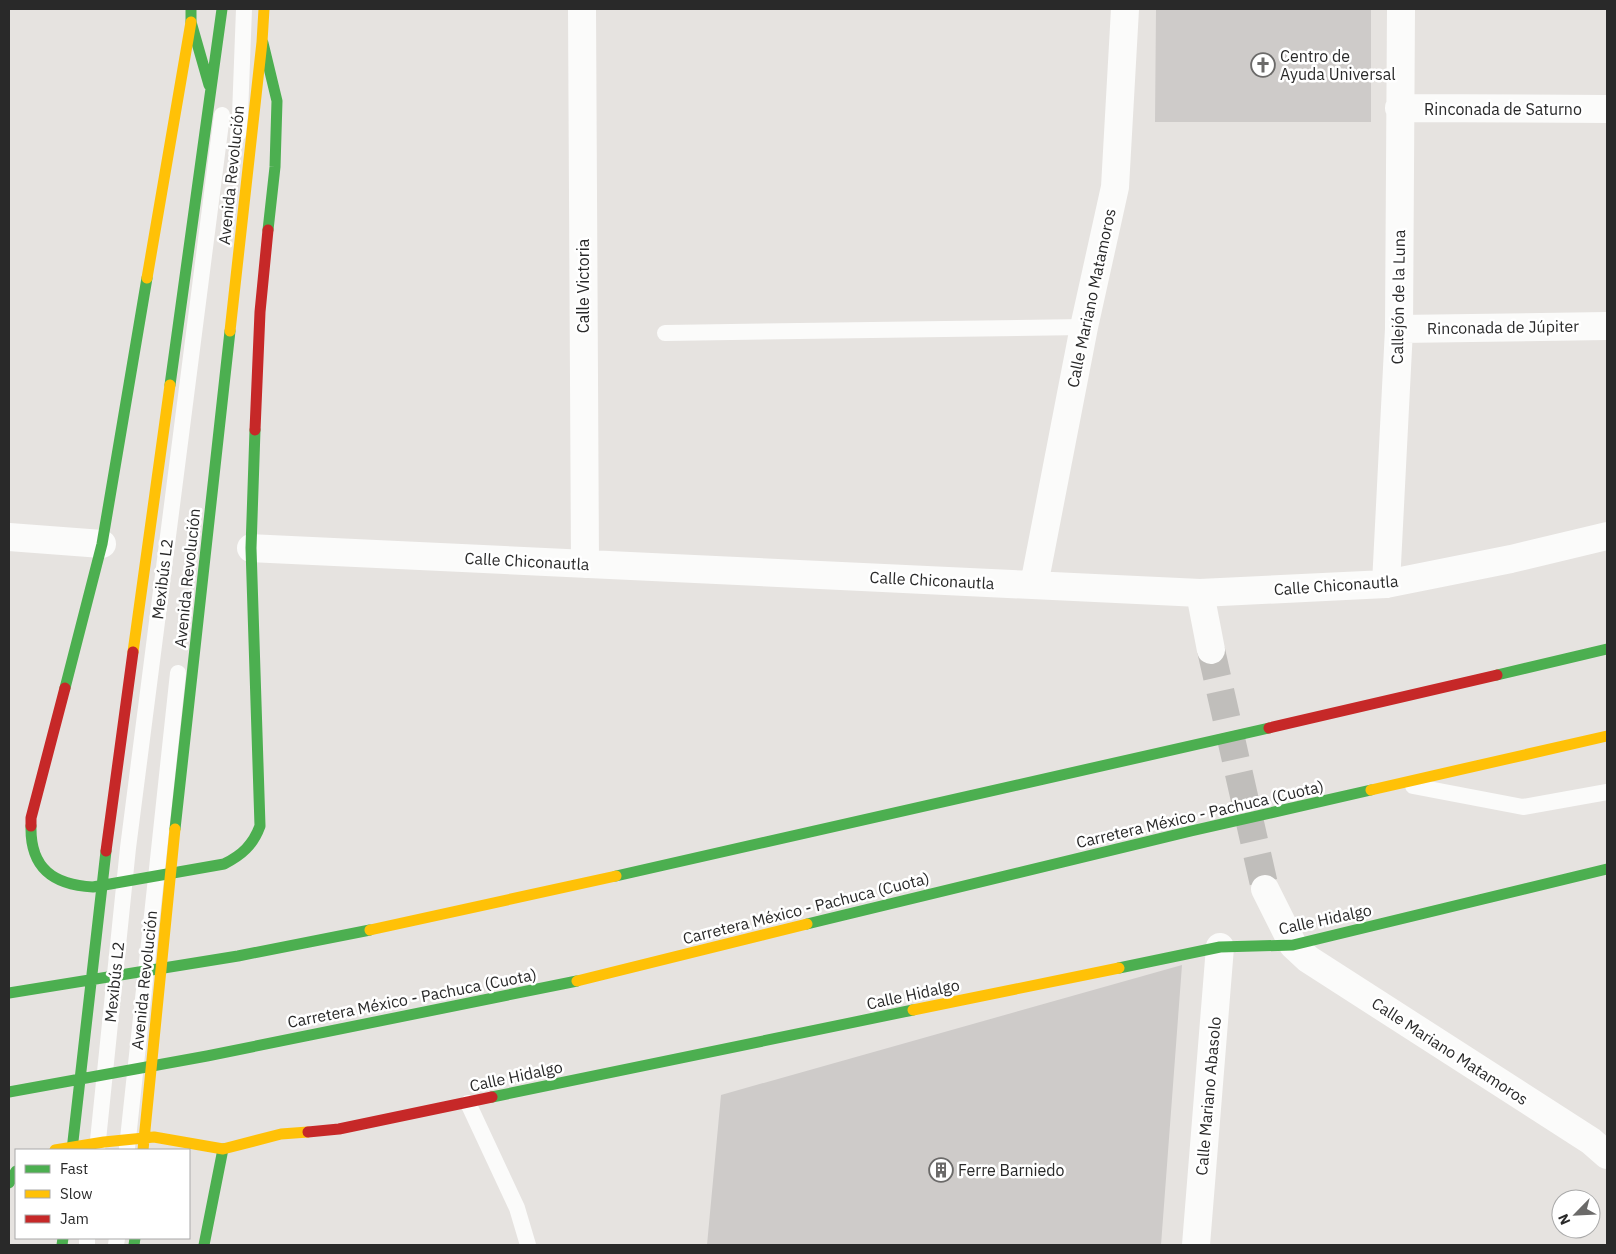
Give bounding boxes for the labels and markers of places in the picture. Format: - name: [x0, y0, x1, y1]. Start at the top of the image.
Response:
- place label: Centro de Ayuda Universal: [1280, 46, 1396, 84]
- church icon: Centro de Ayuda Universal: [1250, 52, 1276, 78]
- building icon: Ferre Barniedo: [928, 1157, 954, 1183]
- place label: Ferre Barniedo: [958, 1160, 1065, 1180]

